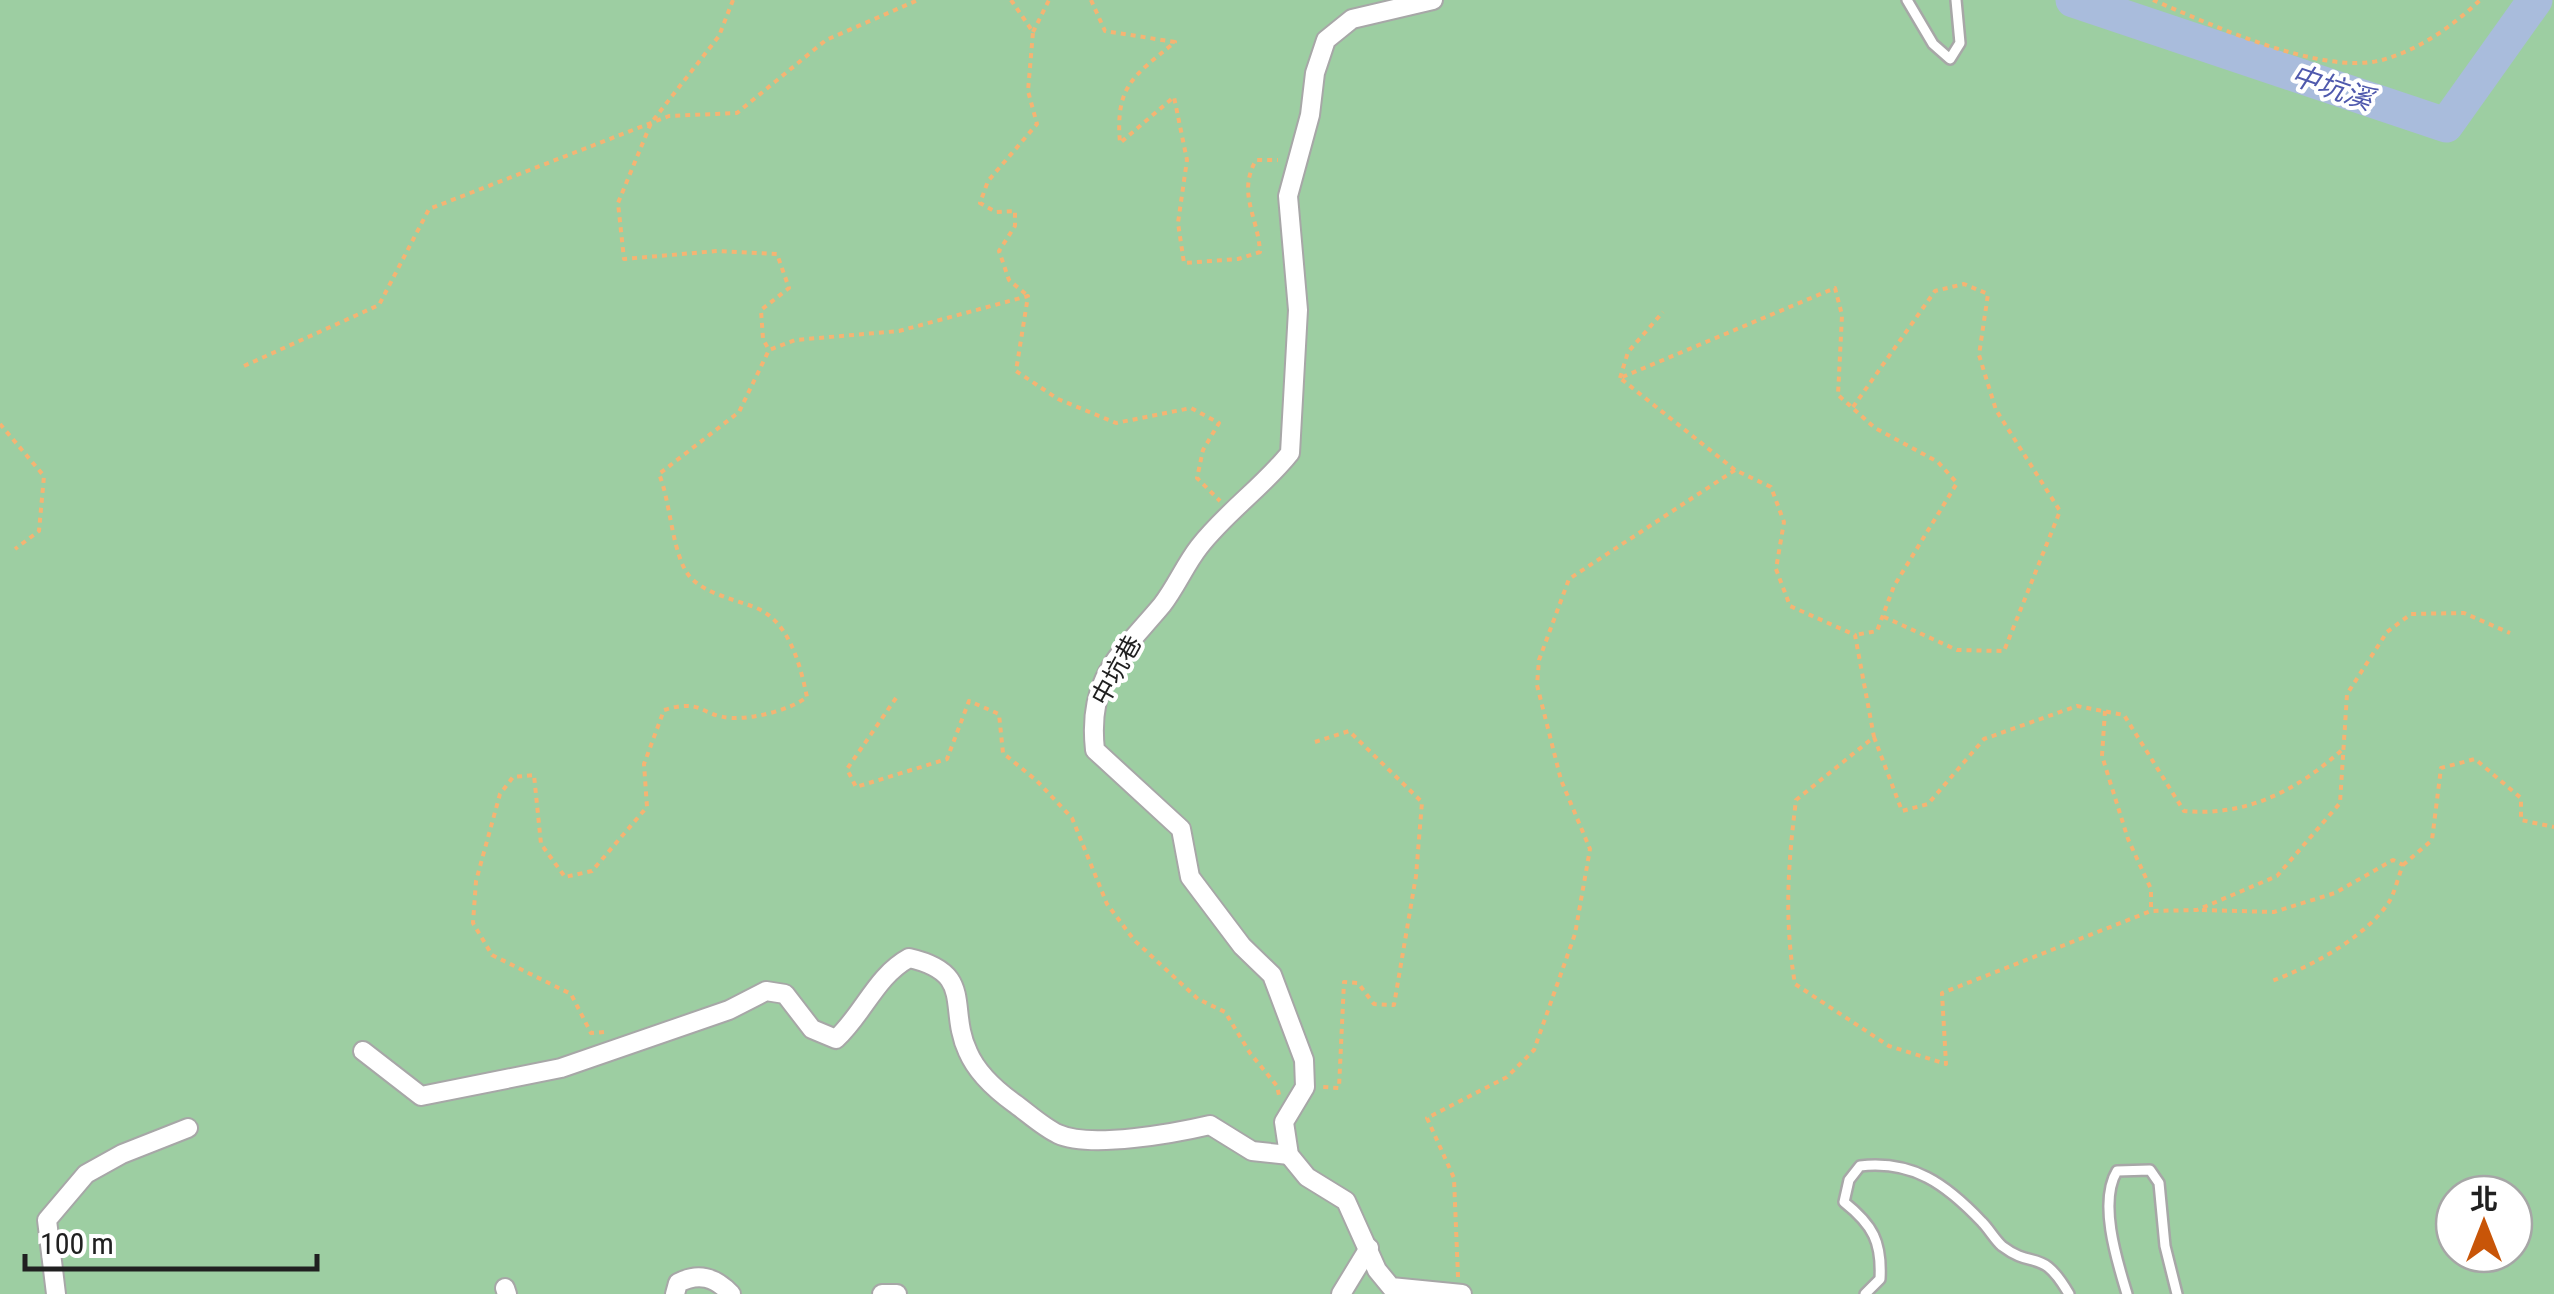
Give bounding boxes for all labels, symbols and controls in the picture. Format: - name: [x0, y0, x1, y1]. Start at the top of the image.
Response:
- water label: 中坑溪: [2287, 58, 2381, 118]
- street label: 中坑巷: [1086, 630, 1147, 710]
- north arrow: [2434, 1174, 2534, 1274]
- text: 北: [2470, 1183, 2498, 1216]
- scale bar: [25, 1209, 318, 1271]
- text: 100 m: [40, 1226, 114, 1261]

